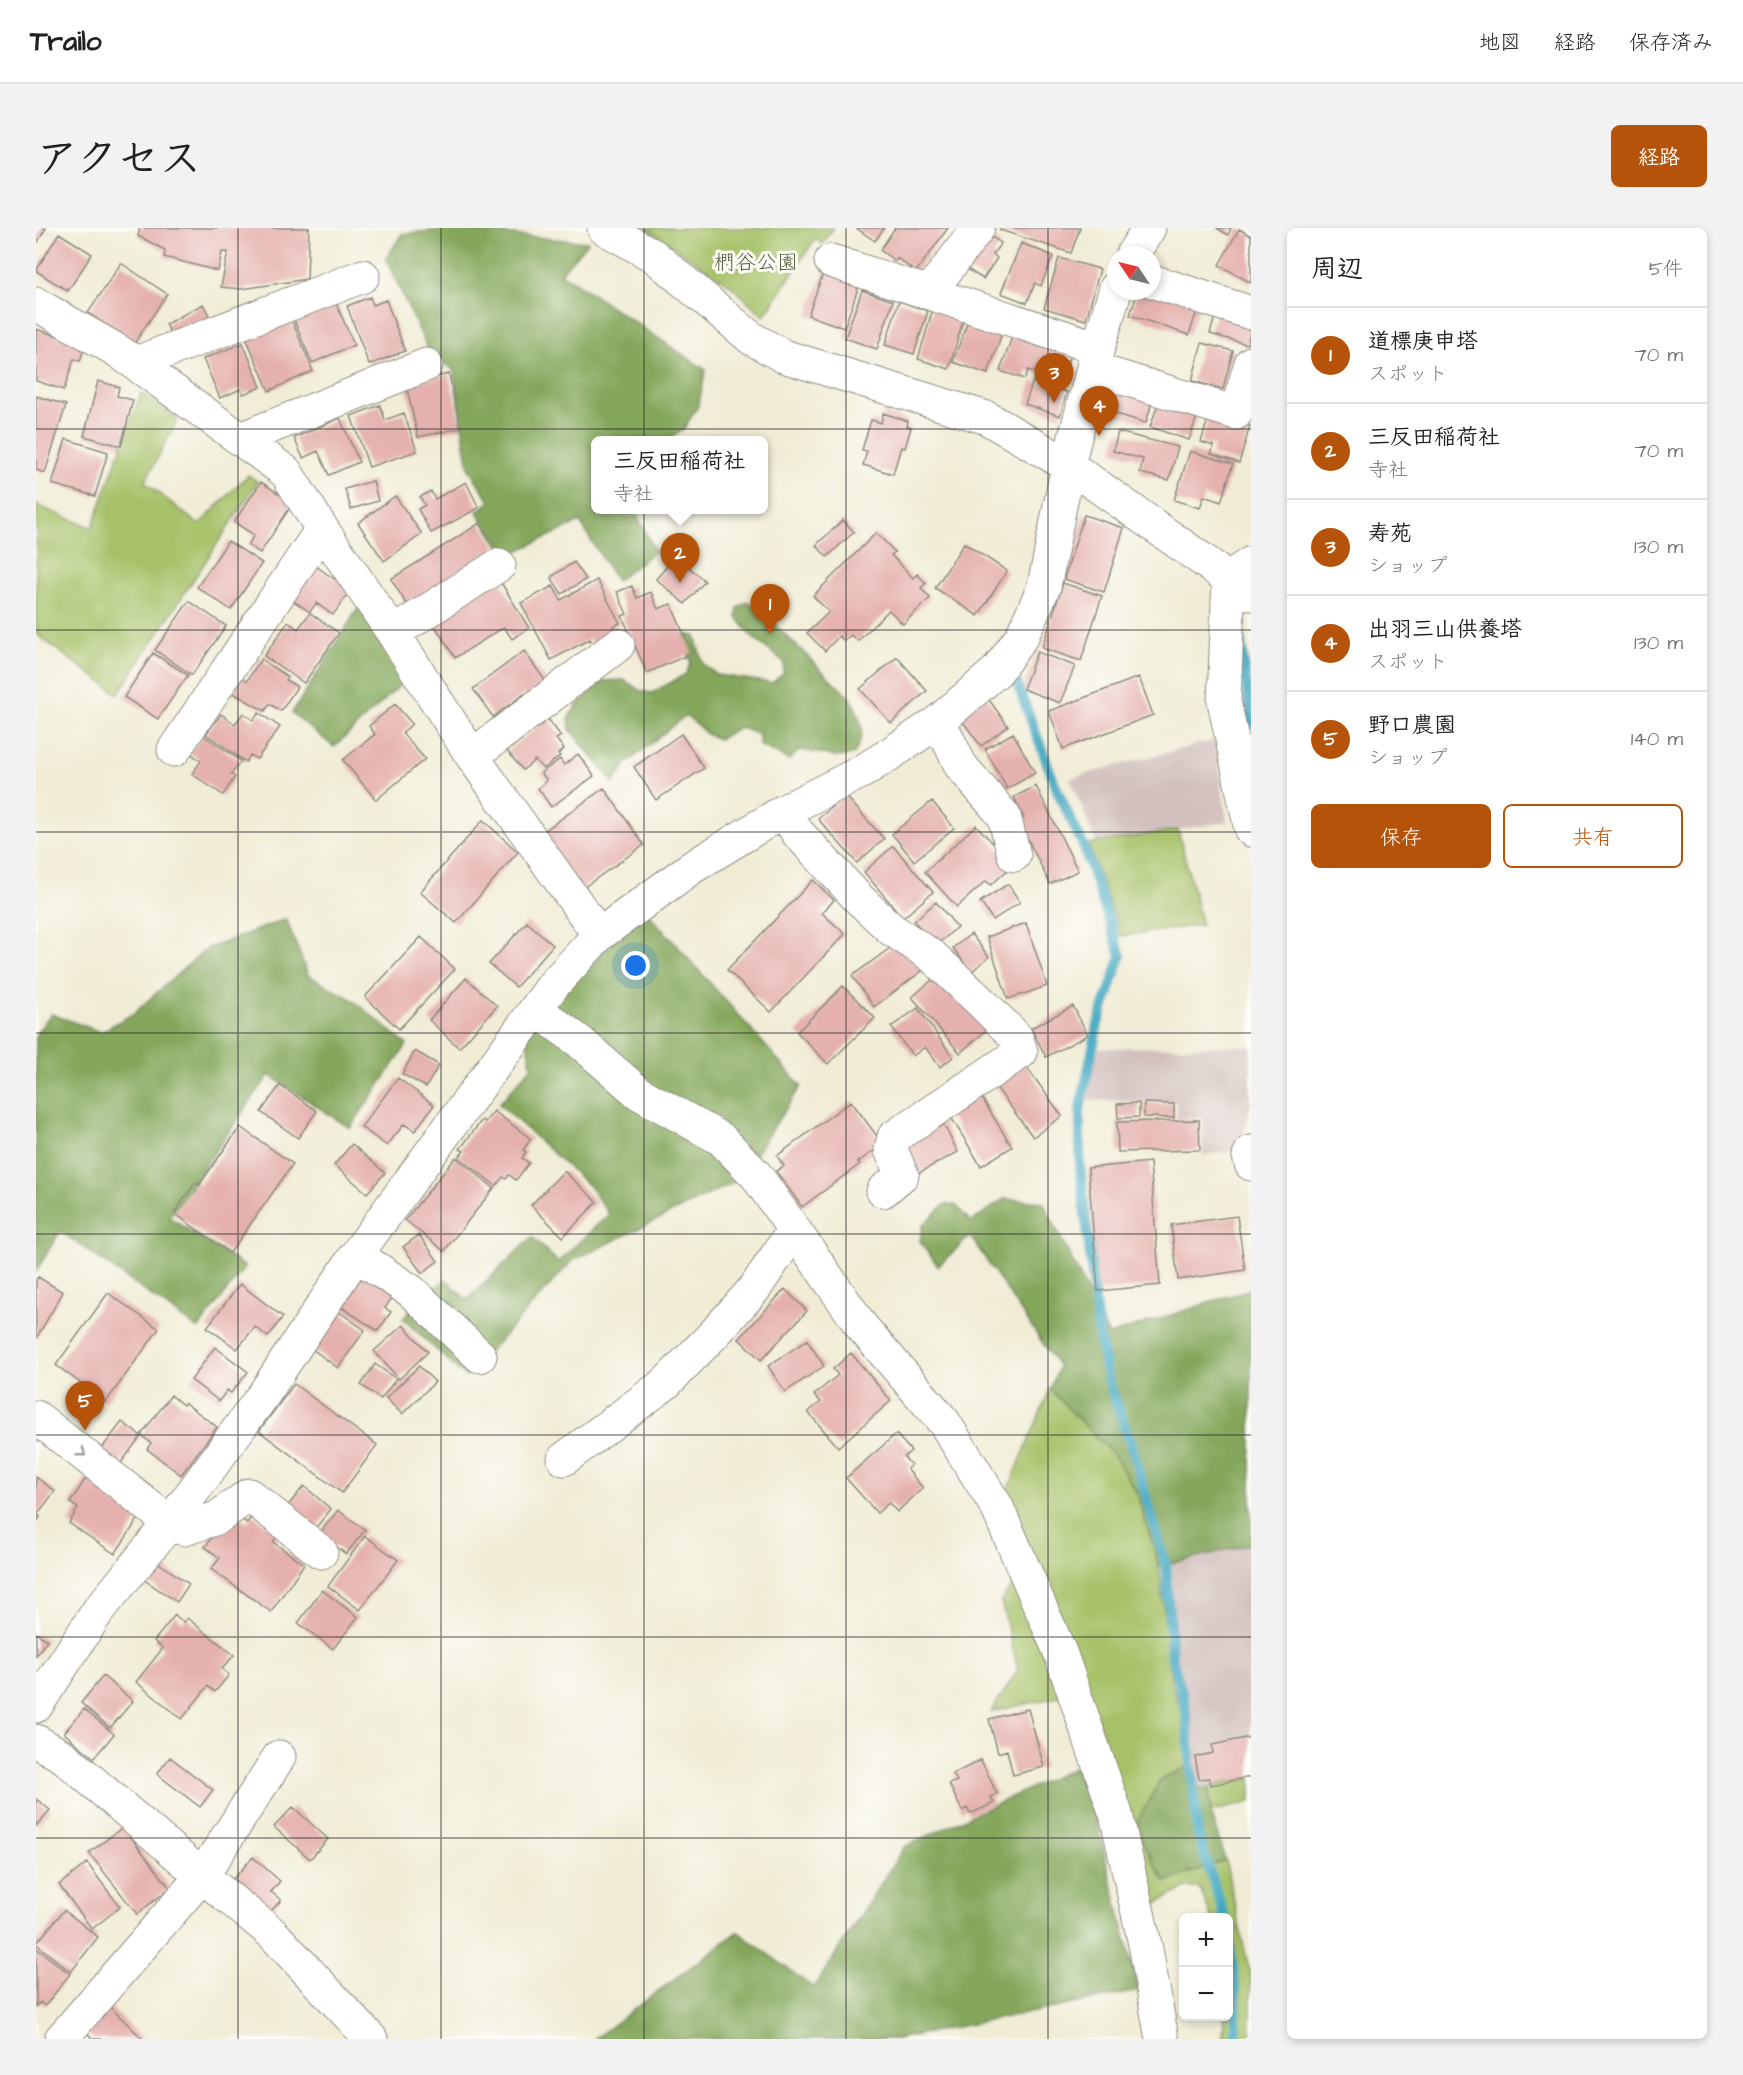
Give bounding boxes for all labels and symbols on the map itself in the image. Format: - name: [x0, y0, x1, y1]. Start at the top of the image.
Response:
- north arrow: [1107, 246, 1161, 300]
- park label: 椚谷公園: [714, 248, 798, 277]
- pin: 3: [1034, 354, 1074, 403]
- pin: 4: [1080, 386, 1118, 436]
- pin: 2: [660, 534, 700, 583]
- pin: 1: [750, 584, 790, 634]
- your location: [621, 951, 650, 980]
- pin: 5: [65, 1382, 104, 1431]
- one-way arrow: [75, 1446, 86, 1457]

